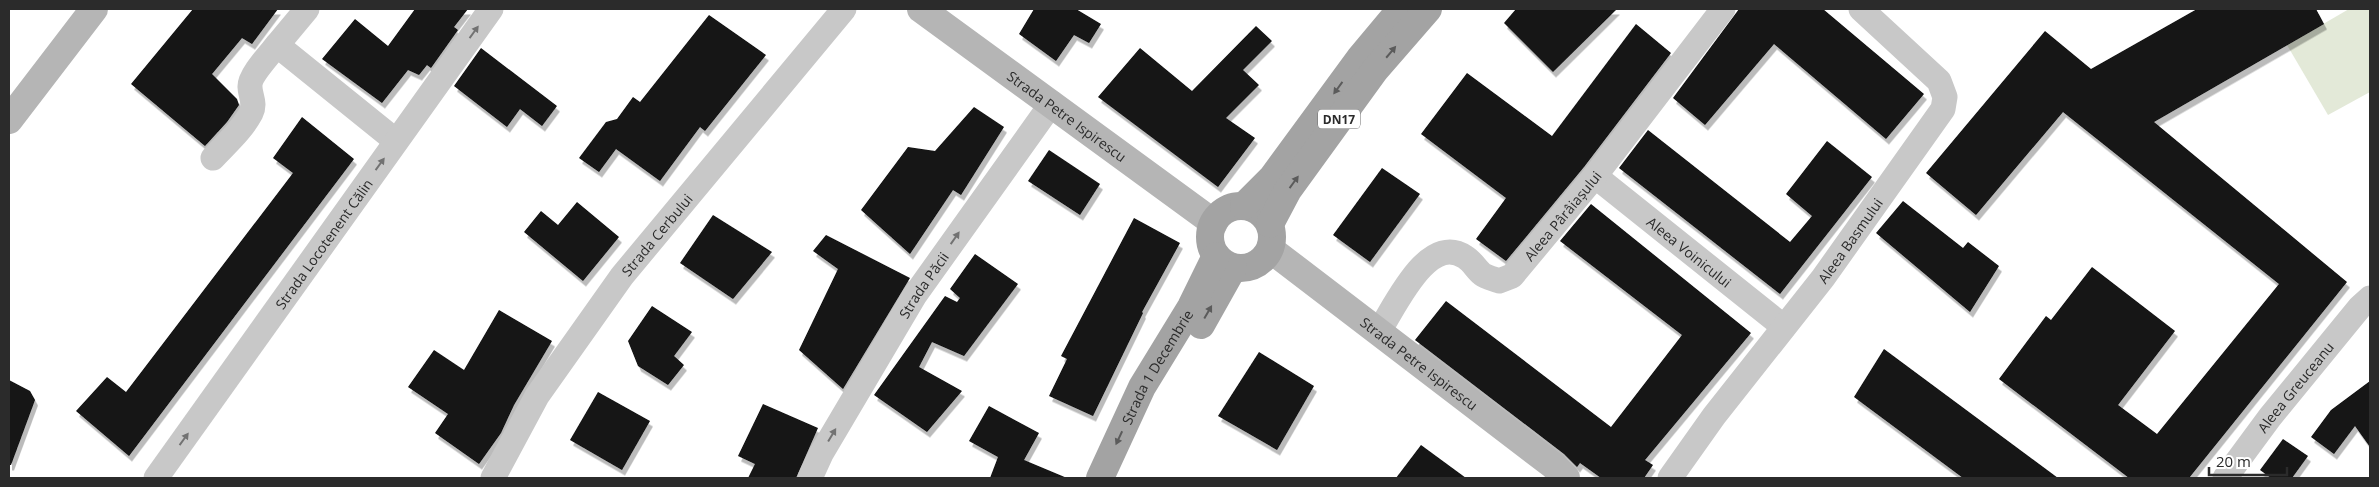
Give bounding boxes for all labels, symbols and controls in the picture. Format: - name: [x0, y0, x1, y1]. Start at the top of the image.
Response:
- one-way arrow: [469, 25, 479, 38]
- one-way arrow: [1385, 45, 1396, 58]
- street label: Strada Petre Ispirescu: [1004, 66, 1131, 166]
- one-way arrow: [1332, 81, 1343, 94]
- road number: DN17: [1318, 110, 1360, 128]
- one-way arrow: [375, 157, 385, 171]
- street label: Aleea Pârâiașului: [1519, 167, 1605, 265]
- street label: Strada Locotenent Călin: [270, 175, 376, 313]
- one-way arrow: [1289, 175, 1299, 189]
- street label: Strada Cerbului: [617, 189, 696, 280]
- street label: Aleea Basmului: [1813, 194, 1886, 287]
- street label: Aleea Voinicului: [1643, 212, 1736, 291]
- one-way arrow: [950, 231, 960, 245]
- street label: Strada Păcii: [894, 248, 952, 322]
- one-way arrow: [1204, 304, 1212, 319]
- street label: Strada 1 Decembrie: [1117, 306, 1197, 427]
- street label: Strada Petre Ispirescu: [1357, 312, 1482, 414]
- street label: Aleea Greuceanu: [2253, 337, 2337, 436]
- one-way arrow: [827, 428, 836, 442]
- one-way arrow: [1114, 431, 1122, 445]
- one-way arrow: [179, 432, 189, 445]
- scale bar: [2209, 444, 2286, 476]
- text: 20 m: [2216, 451, 2251, 471]

